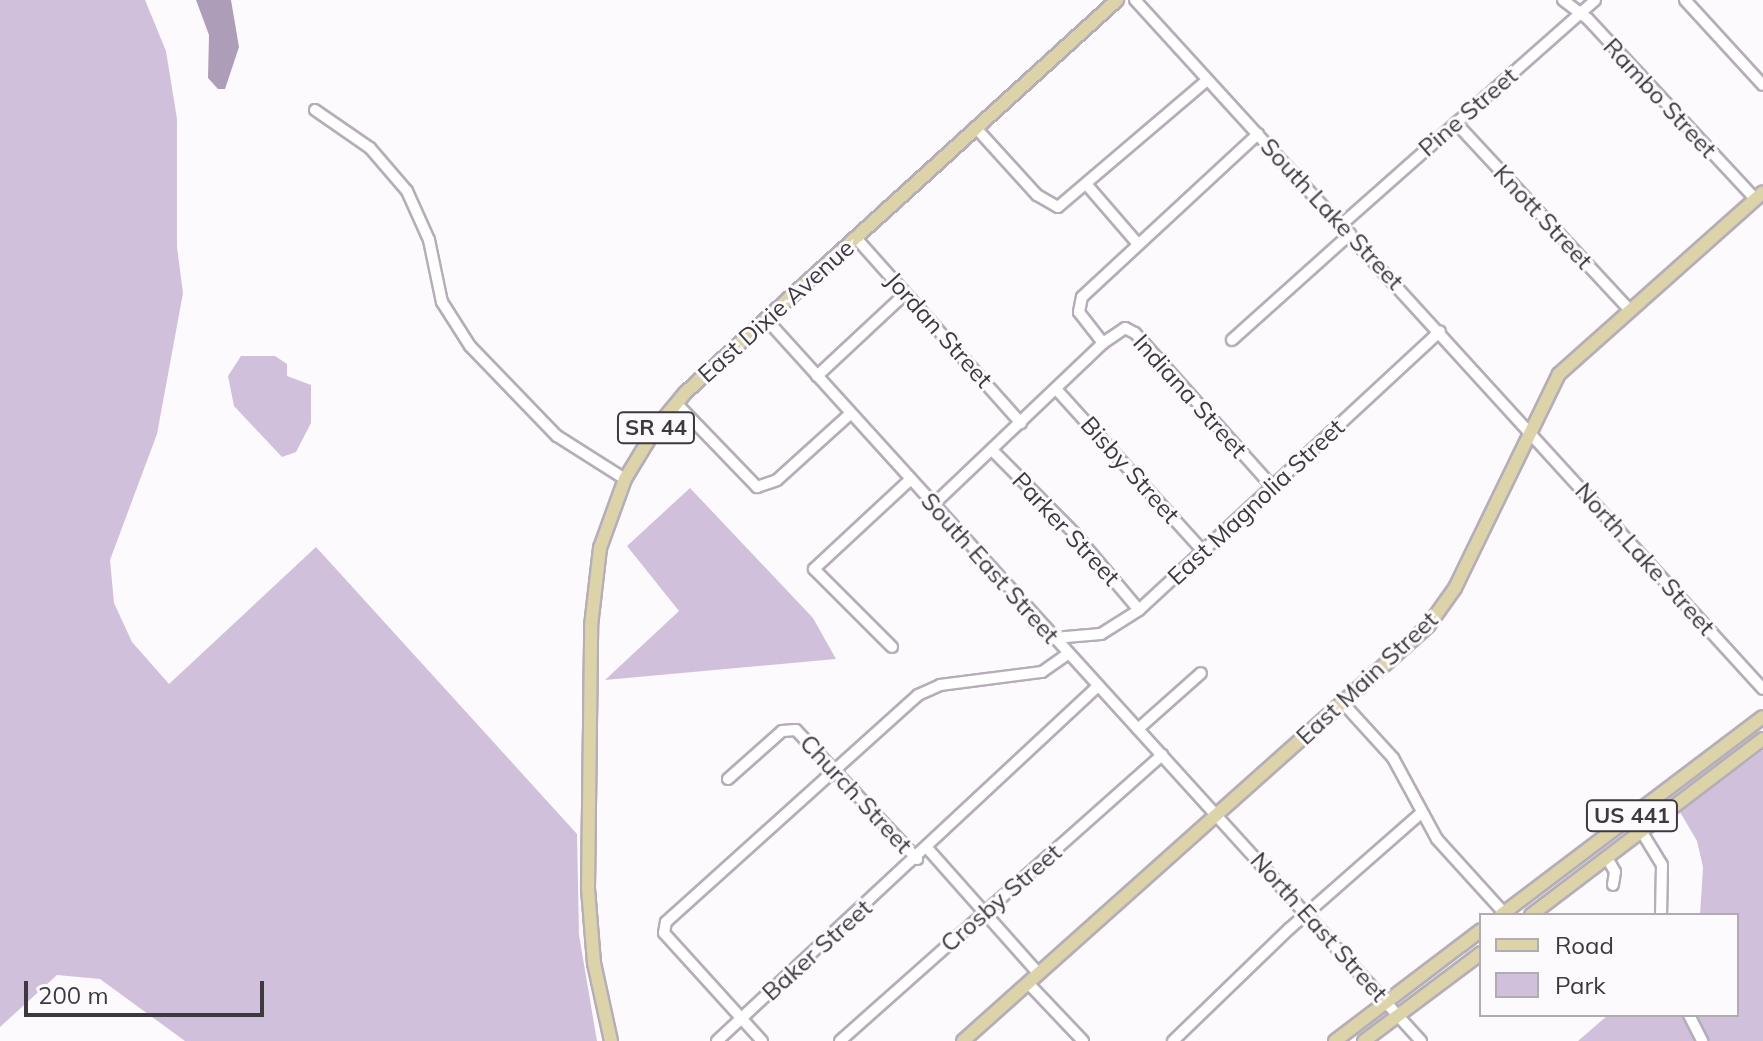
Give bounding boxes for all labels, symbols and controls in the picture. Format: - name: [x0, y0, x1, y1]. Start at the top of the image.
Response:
- street label: Rambo Street: [1597, 32, 1723, 164]
- street label: Pine Street: [1413, 61, 1523, 163]
- street label: South Lake Street: [1254, 132, 1410, 296]
- street label: Knott Street: [1487, 159, 1599, 275]
- street label: East Dixie Avenue: [692, 233, 860, 389]
- street label: Jordan Street: [880, 266, 998, 394]
- street label: Indiana Street: [1127, 328, 1253, 464]
- road number: SR 44: [616, 410, 696, 446]
- street label: Bisby Street: [1075, 411, 1185, 529]
- street label: East Magnolia Street: [1162, 413, 1350, 591]
- street label: Parker Street: [1006, 466, 1126, 592]
- street label: North Lake Street: [1569, 477, 1721, 641]
- street label: South East Street: [915, 487, 1065, 649]
- street label: East Main Street: [1291, 605, 1443, 751]
- street label: Church Street: [794, 729, 918, 859]
- road number: US 441: [1584, 798, 1680, 834]
- street label: Crosby Street: [935, 838, 1067, 958]
- street label: North East Street: [1244, 846, 1394, 1008]
- street label: Baker Street: [756, 893, 878, 1007]
- legend: [1479, 913, 1739, 1017]
- text: Road: [1555, 930, 1614, 960]
- scale bar: [28, 965, 268, 1015]
- text: Park: [1555, 970, 1606, 1000]
- text: 200 m: [38, 980, 109, 1010]

